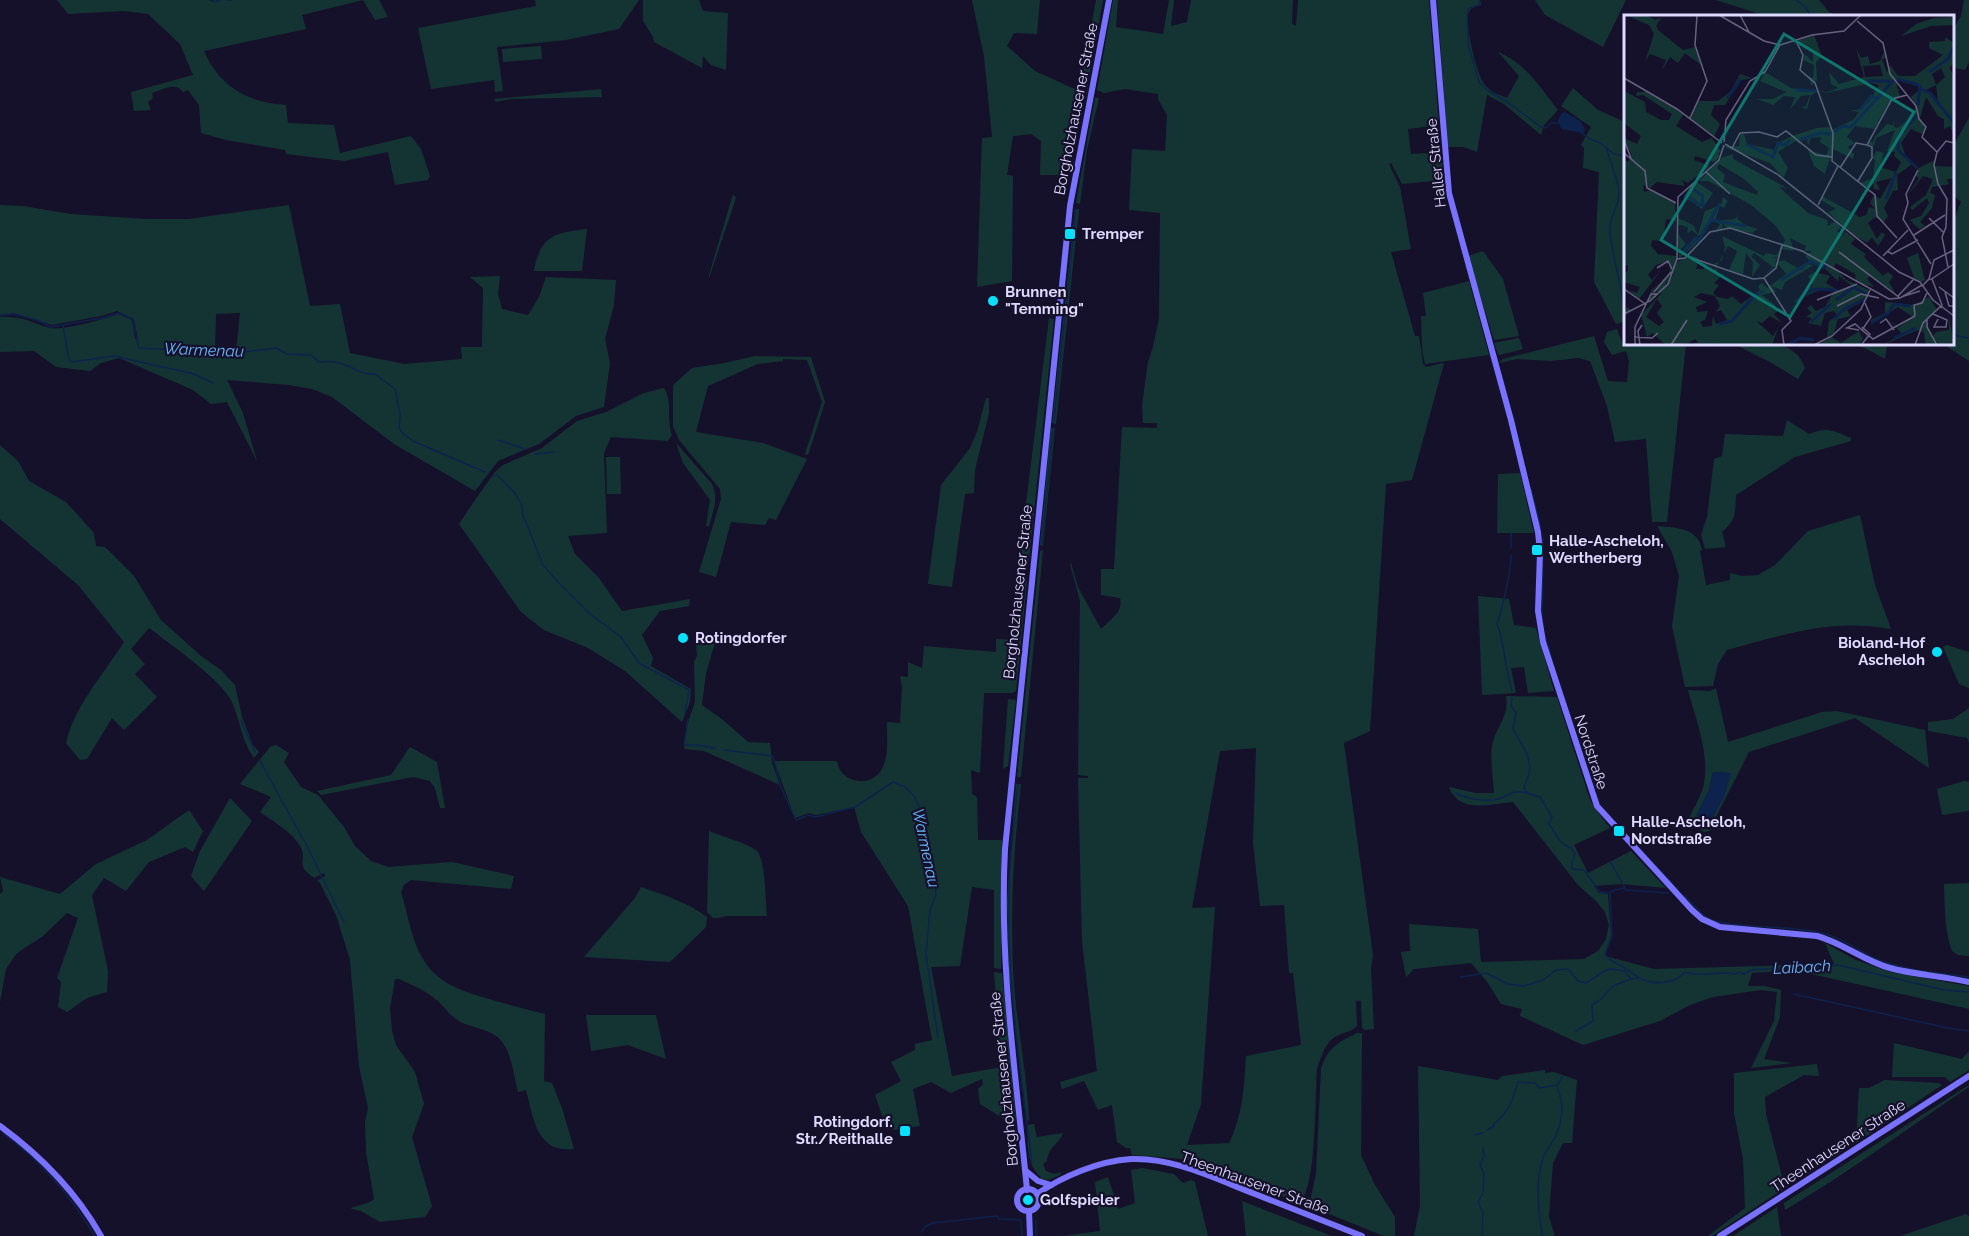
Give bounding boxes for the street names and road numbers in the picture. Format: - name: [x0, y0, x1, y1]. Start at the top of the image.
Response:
- street label: Borgholzhausener Straße: [1050, 21, 1102, 197]
- street label: Haller Straße: [1422, 117, 1450, 208]
- street label: Borgholzhausener Straße: [1000, 504, 1036, 680]
- street label: Nordstraße: [1570, 712, 1612, 792]
- street label: Borgholzhausener Straße: [986, 991, 1022, 1167]
- street label: Theenhausener Straße: [1767, 1096, 1909, 1196]
- street label: Theenhausener Straße: [1178, 1148, 1332, 1218]

